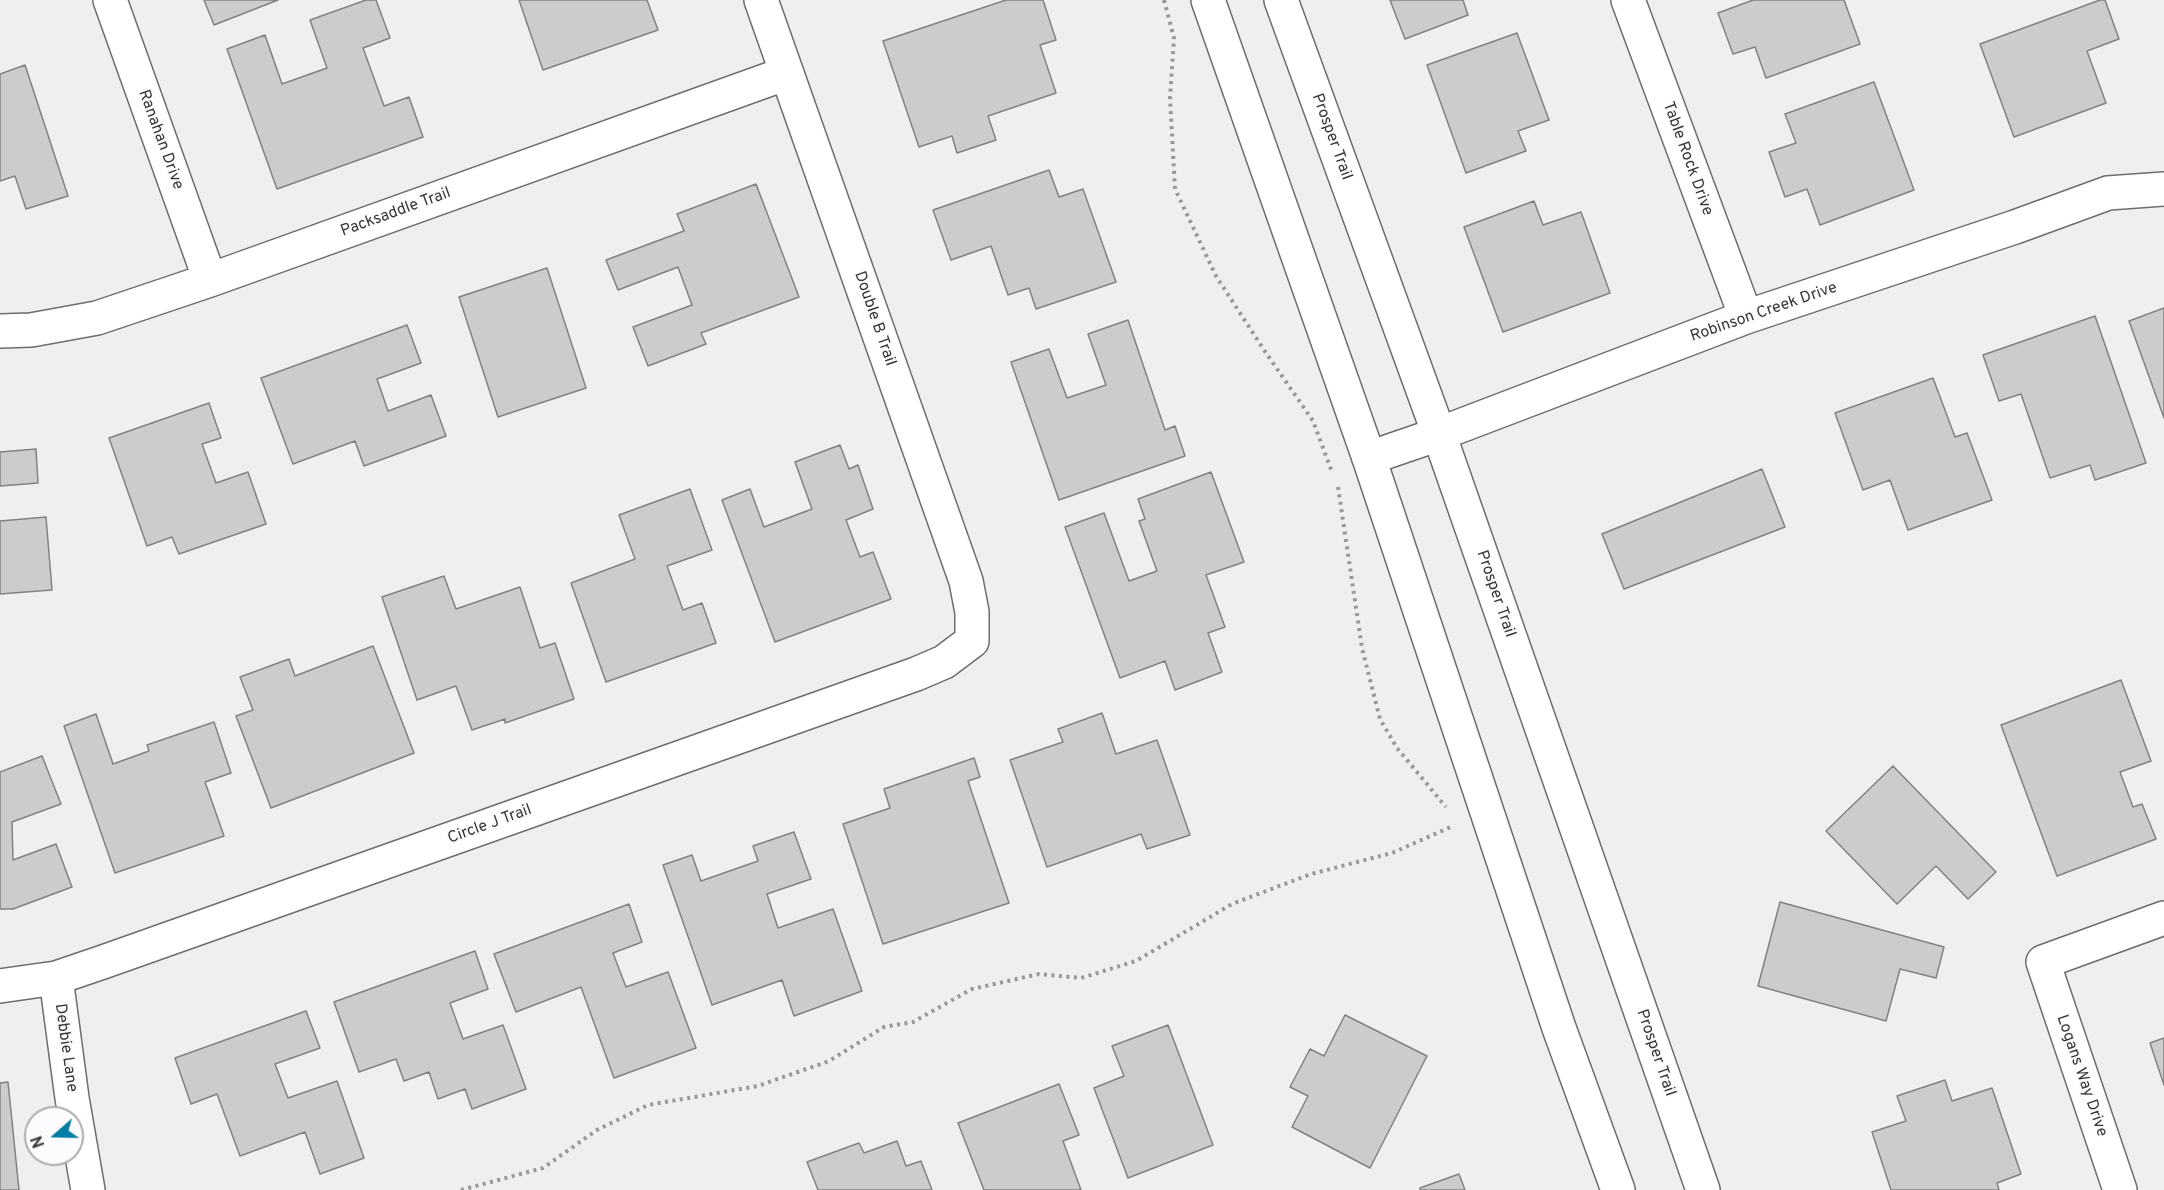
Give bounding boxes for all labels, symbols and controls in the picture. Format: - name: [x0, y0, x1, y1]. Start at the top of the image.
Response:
- street label: Ranahan Drive: [133, 87, 187, 193]
- street label: Prosper Trail: [1306, 91, 1356, 183]
- street label: Table Rock Drive: [1657, 99, 1717, 219]
- street label: Packsaddle Trail: [338, 184, 454, 242]
- street label: Double B Trail: [849, 269, 899, 369]
- street label: Robinson Creek Drive: [1688, 279, 1840, 347]
- street label: Prosper Trail: [1471, 548, 1519, 640]
- street label: Circle J Trail: [445, 801, 535, 849]
- street label: Debbie Lane: [49, 1002, 81, 1094]
- street label: Prosper Trail: [1631, 1007, 1679, 1099]
- street label: Logans Way Drive: [2051, 1013, 2111, 1139]
- north arrow: [24, 1106, 84, 1166]
- text: N: [28, 1133, 50, 1150]

